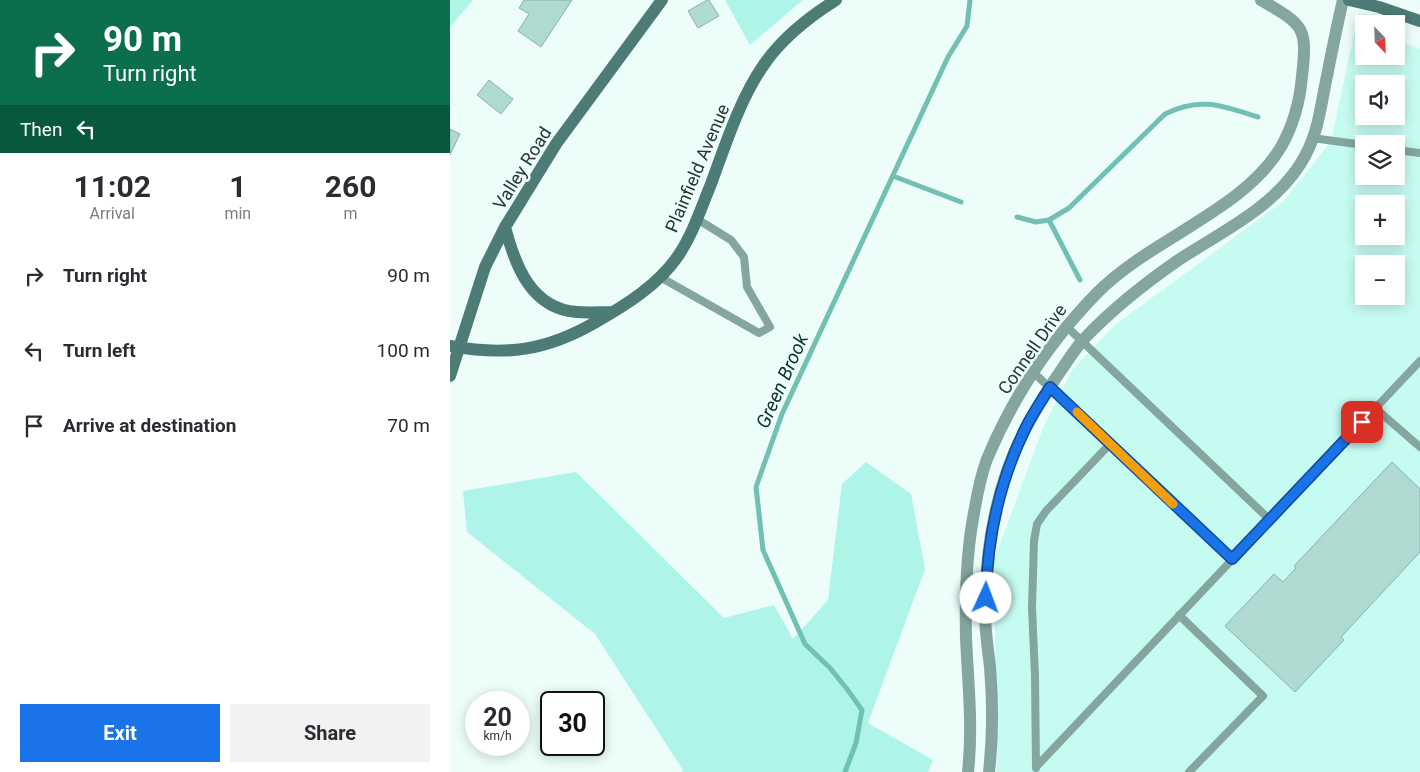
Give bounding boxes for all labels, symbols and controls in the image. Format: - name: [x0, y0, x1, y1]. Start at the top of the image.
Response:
- north arrow: [1355, 15, 1405, 65]
- map controls: [1355, 15, 1405, 305]
- text: 90 m: [103, 19, 182, 60]
- icon: right: [20, 20, 85, 85]
- text: Turn right: [103, 61, 197, 86]
- button: sound: [1355, 75, 1405, 125]
- street label: Plainfield Avenue: [661, 101, 733, 235]
- icon: left: [72, 115, 100, 143]
- text: Then: [20, 118, 62, 141]
- street label: Valley Road: [488, 123, 556, 213]
- button: layers: [1355, 135, 1405, 185]
- text: 11:02: [74, 169, 151, 204]
- text: 1: [229, 169, 246, 204]
- text: 260: [325, 169, 376, 204]
- button: +: [1355, 195, 1405, 245]
- text: Arrival: [90, 204, 135, 223]
- text: min: [224, 204, 251, 223]
- text: m: [344, 204, 358, 223]
- button: −: [1355, 255, 1405, 305]
- icon: right: [20, 262, 48, 290]
- text: Turn right: [63, 264, 147, 287]
- text: 90 m: [387, 264, 430, 287]
- street label: Connell Drive: [993, 300, 1071, 398]
- water label: Green Brook: [751, 330, 813, 432]
- icon: left: [20, 337, 48, 365]
- text: Turn left: [63, 339, 136, 362]
- text: 100 m: [377, 339, 430, 362]
- pin: [1341, 401, 1383, 443]
- icon: arrive: [1348, 408, 1376, 436]
- icon: arrive: [20, 412, 48, 440]
- text: Arrive at destination: [63, 414, 236, 437]
- text: 70 m: [387, 414, 430, 437]
- position arrow: [959, 571, 1011, 623]
- speed limit sign: 30: [540, 691, 605, 756]
- text: 20: [483, 703, 512, 732]
- button: Exit: [20, 704, 220, 762]
- button: Share: [230, 704, 430, 762]
- text: km/h: [483, 729, 512, 743]

